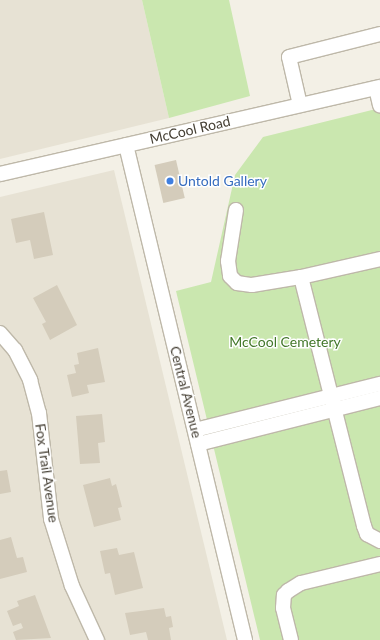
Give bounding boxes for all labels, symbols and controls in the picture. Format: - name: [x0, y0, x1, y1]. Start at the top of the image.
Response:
- street label: McCool Road: [148, 113, 232, 147]
- place label: Untold Gallery: [178, 173, 267, 189]
- marker: Untold Gallery: [165, 176, 175, 186]
- park label: McCool Cemetery: [229, 334, 341, 350]
- street label: Central Avenue: [166, 344, 206, 440]
- street label: Fox Trail Avenue: [32, 422, 62, 524]

